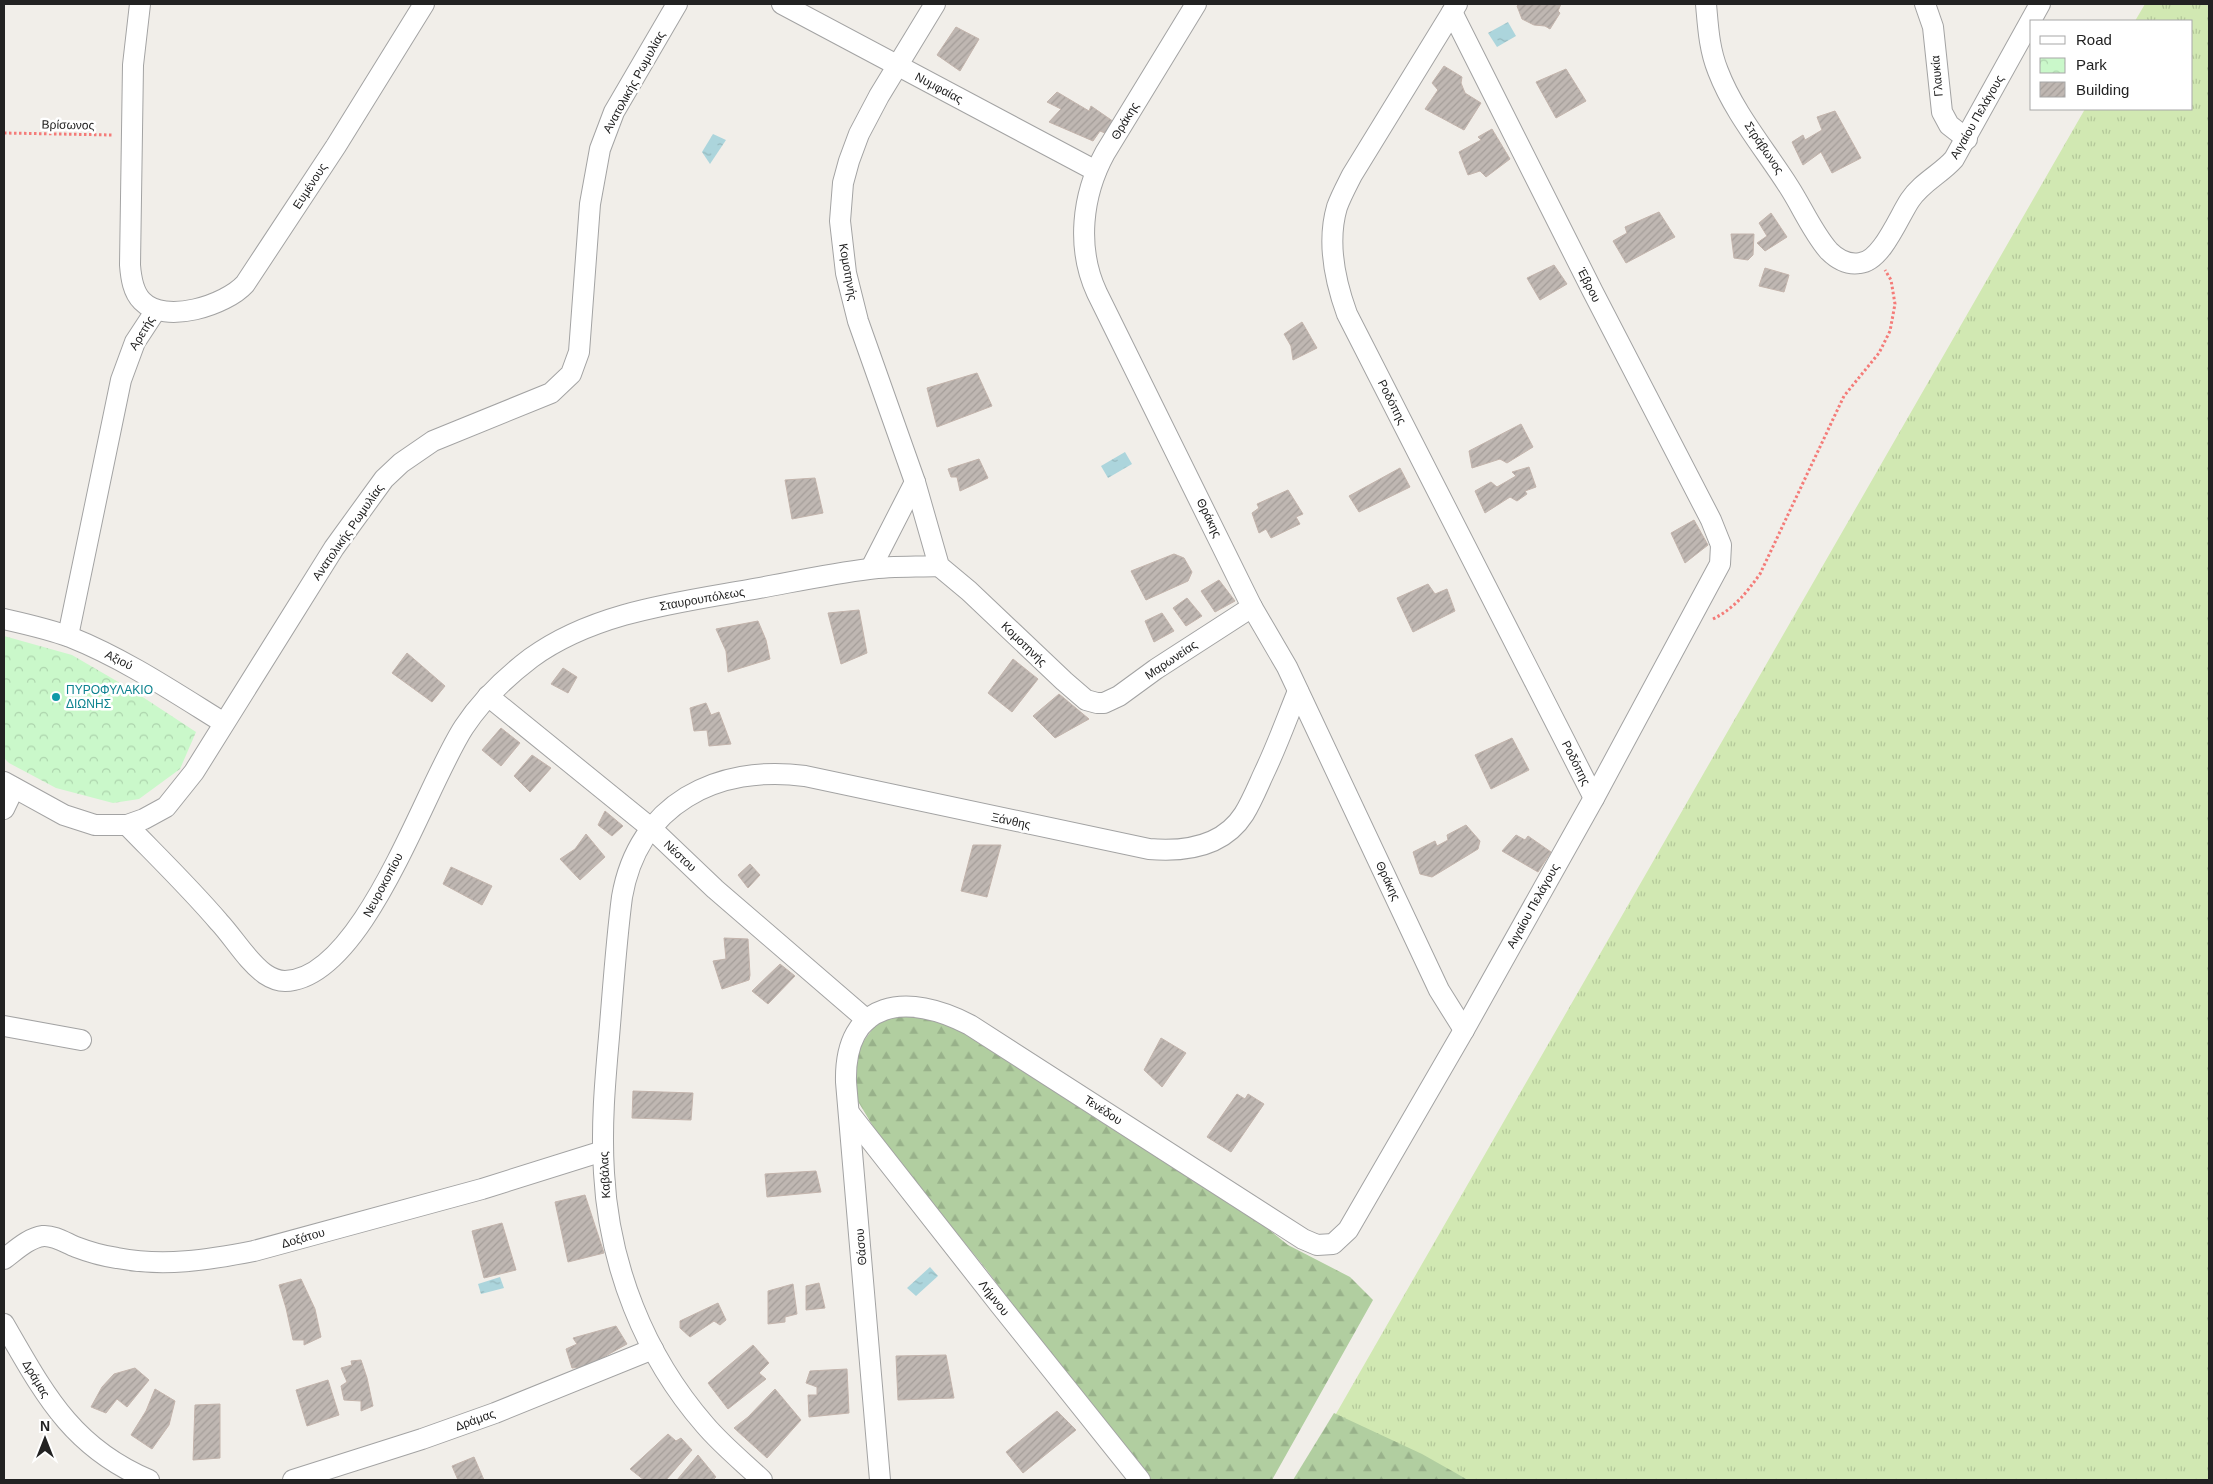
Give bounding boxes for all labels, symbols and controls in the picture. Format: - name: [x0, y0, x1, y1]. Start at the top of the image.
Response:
- legend: [2030, 20, 2193, 110]
- street label: Ανατολικής Ρωμυλίας: [600, 28, 668, 135]
- text: Road: [2076, 31, 2112, 48]
- street label: Γλαυκία: [1928, 55, 1946, 97]
- text: Park: [2076, 56, 2107, 73]
- street label: Νυμφαίας: [913, 70, 966, 107]
- street label: Αιγαίου Πελάγους: [1947, 72, 2007, 161]
- text: Building: [2076, 81, 2129, 98]
- street label: Θράκης: [1108, 99, 1142, 142]
- street label: Βρίσωνος: [42, 118, 95, 132]
- street label: Στράβωνος: [1741, 119, 1787, 177]
- street label: Ευμένους: [290, 160, 330, 212]
- street label: Κομοτηνής: [836, 242, 860, 302]
- street label: Έβρου: [1574, 265, 1603, 304]
- street label: Αρετής: [126, 313, 158, 353]
- street label: Ροδόπης: [1375, 377, 1409, 427]
- street label: Ανατολικής Ρωμυλίας: [309, 481, 387, 583]
- street label: Θράκης: [1194, 496, 1224, 540]
- street label: Σταυρουπόλεως: [658, 585, 746, 613]
- street label: Κομοτηνής: [998, 619, 1050, 669]
- street label: Μαρωνείας: [1142, 637, 1200, 683]
- street label: Αξιού: [103, 647, 135, 673]
- place label: ΠΥΡΟΦΥΛΑΚΙΟ ΔΙΩΝΗΣ: [66, 683, 153, 711]
- marker: ΠΥΡΟΦΥΛΑΚΙΟ ΔΙΩΝΗΣ: [50, 691, 62, 703]
- street label: Ροδόπης: [1559, 738, 1593, 788]
- street label: Ξάνθης: [990, 810, 1032, 832]
- street label: Νέστου: [661, 838, 699, 874]
- street label: Νευροκοπίου: [360, 851, 406, 919]
- street label: Θράκης: [1373, 859, 1403, 903]
- street label: Αιγαίου Πελάγους: [1504, 861, 1562, 951]
- street label: Τενέδου: [1081, 1093, 1125, 1127]
- street label: Καβάλας: [597, 1151, 613, 1199]
- street label: Δοξάτου: [280, 1225, 326, 1251]
- street label: Θάσου: [852, 1228, 870, 1266]
- street label: Λήμνου: [976, 1278, 1012, 1318]
- street label: Δράμας: [19, 1358, 53, 1401]
- street label: Δράμας: [453, 1406, 497, 1434]
- north arrow: [20, 1414, 70, 1464]
- text: N: [40, 1418, 50, 1434]

